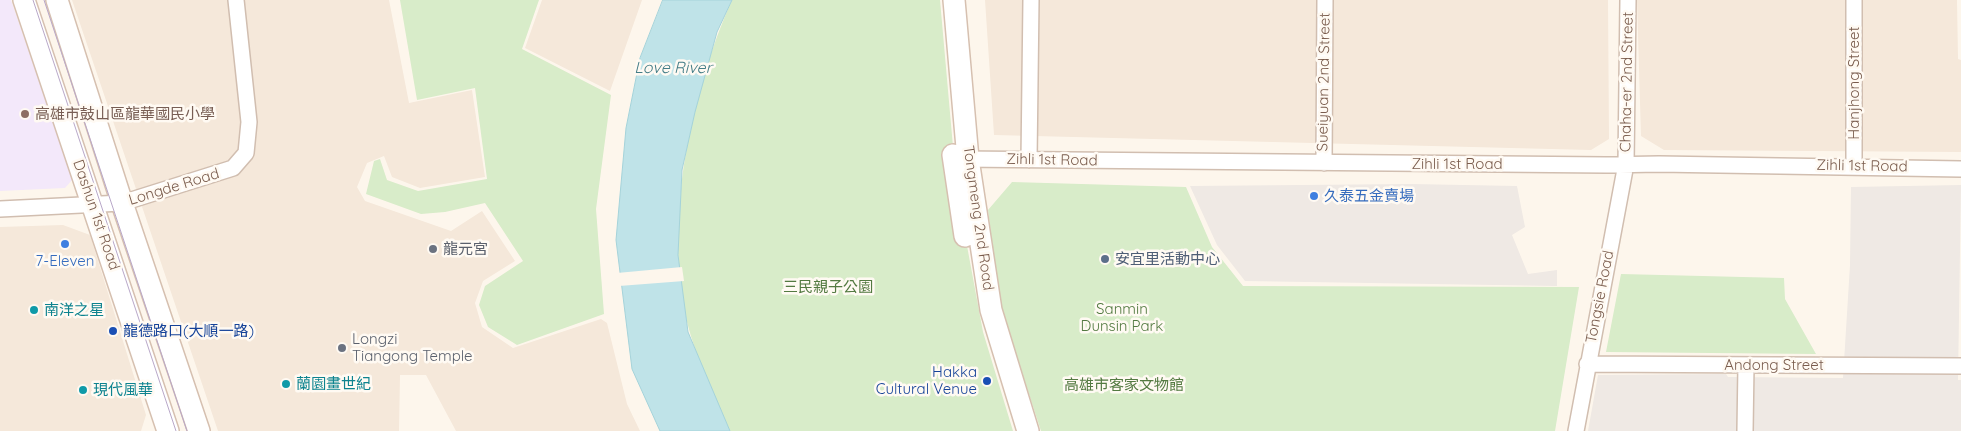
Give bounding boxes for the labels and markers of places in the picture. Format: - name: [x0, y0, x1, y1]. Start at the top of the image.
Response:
- place label: 高雄市鼓山區龍華國民小學: [35, 105, 215, 123]
- marker: 高雄市鼓山區龍華國民小學: [19, 108, 31, 120]
- place label: 久泰五金賣場: [1324, 187, 1414, 205]
- marker: 久泰五金賣場: [1308, 190, 1320, 202]
- marker: 7-Eleven: [59, 238, 71, 250]
- place label: 龍元宮: [443, 240, 488, 258]
- marker: 龍元宮: [427, 243, 439, 255]
- place label: 安宜里活動中心: [1115, 250, 1220, 268]
- place label: 7-Eleven: [36, 252, 94, 270]
- marker: 安宜里活動中心: [1099, 253, 1111, 265]
- place label: 南洋之星: [44, 301, 104, 319]
- marker: 南洋之星: [28, 304, 40, 316]
- place label: 龍德路口(大順一路): [123, 322, 254, 340]
- marker: 龍德路口(大順一路): [107, 325, 119, 337]
- place label: Longzi Tiangong Temple: [352, 330, 473, 365]
- marker: Longzi Tiangong Temple: [336, 342, 348, 354]
- place label: Hakka Cultural Venue: [876, 363, 977, 398]
- place label: 蘭園畫世紀: [296, 375, 371, 393]
- marker: Hakka Cultural Venue: [981, 375, 993, 387]
- marker: 蘭園畫世紀: [280, 378, 292, 390]
- place label: 現代風華: [93, 381, 153, 399]
- marker: 現代風華: [77, 384, 89, 396]

